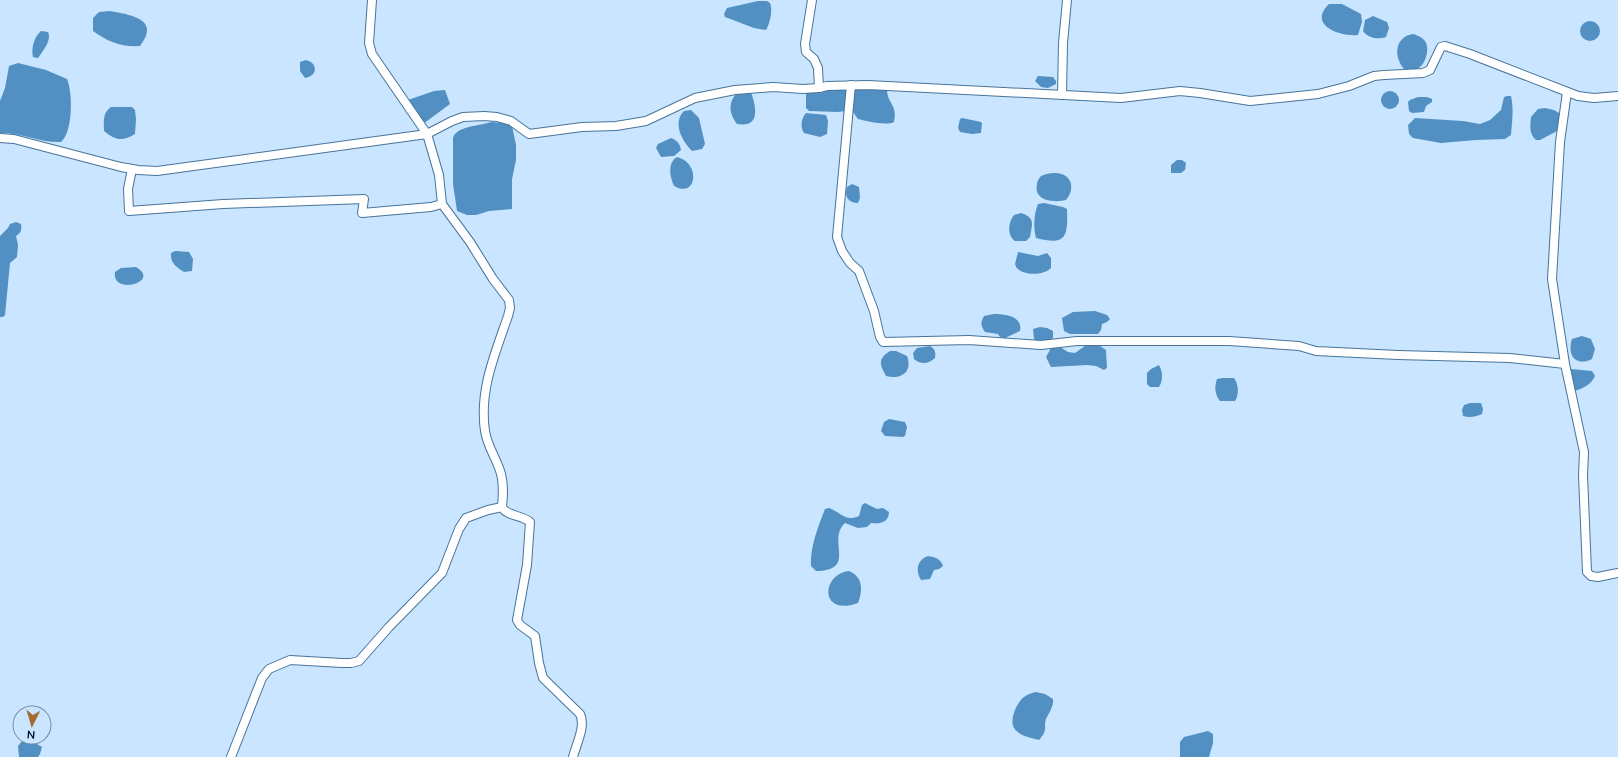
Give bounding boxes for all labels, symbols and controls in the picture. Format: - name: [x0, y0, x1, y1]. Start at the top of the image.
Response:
- north arrow: [12, 705, 52, 745]
- text: N: [26, 728, 36, 742]

